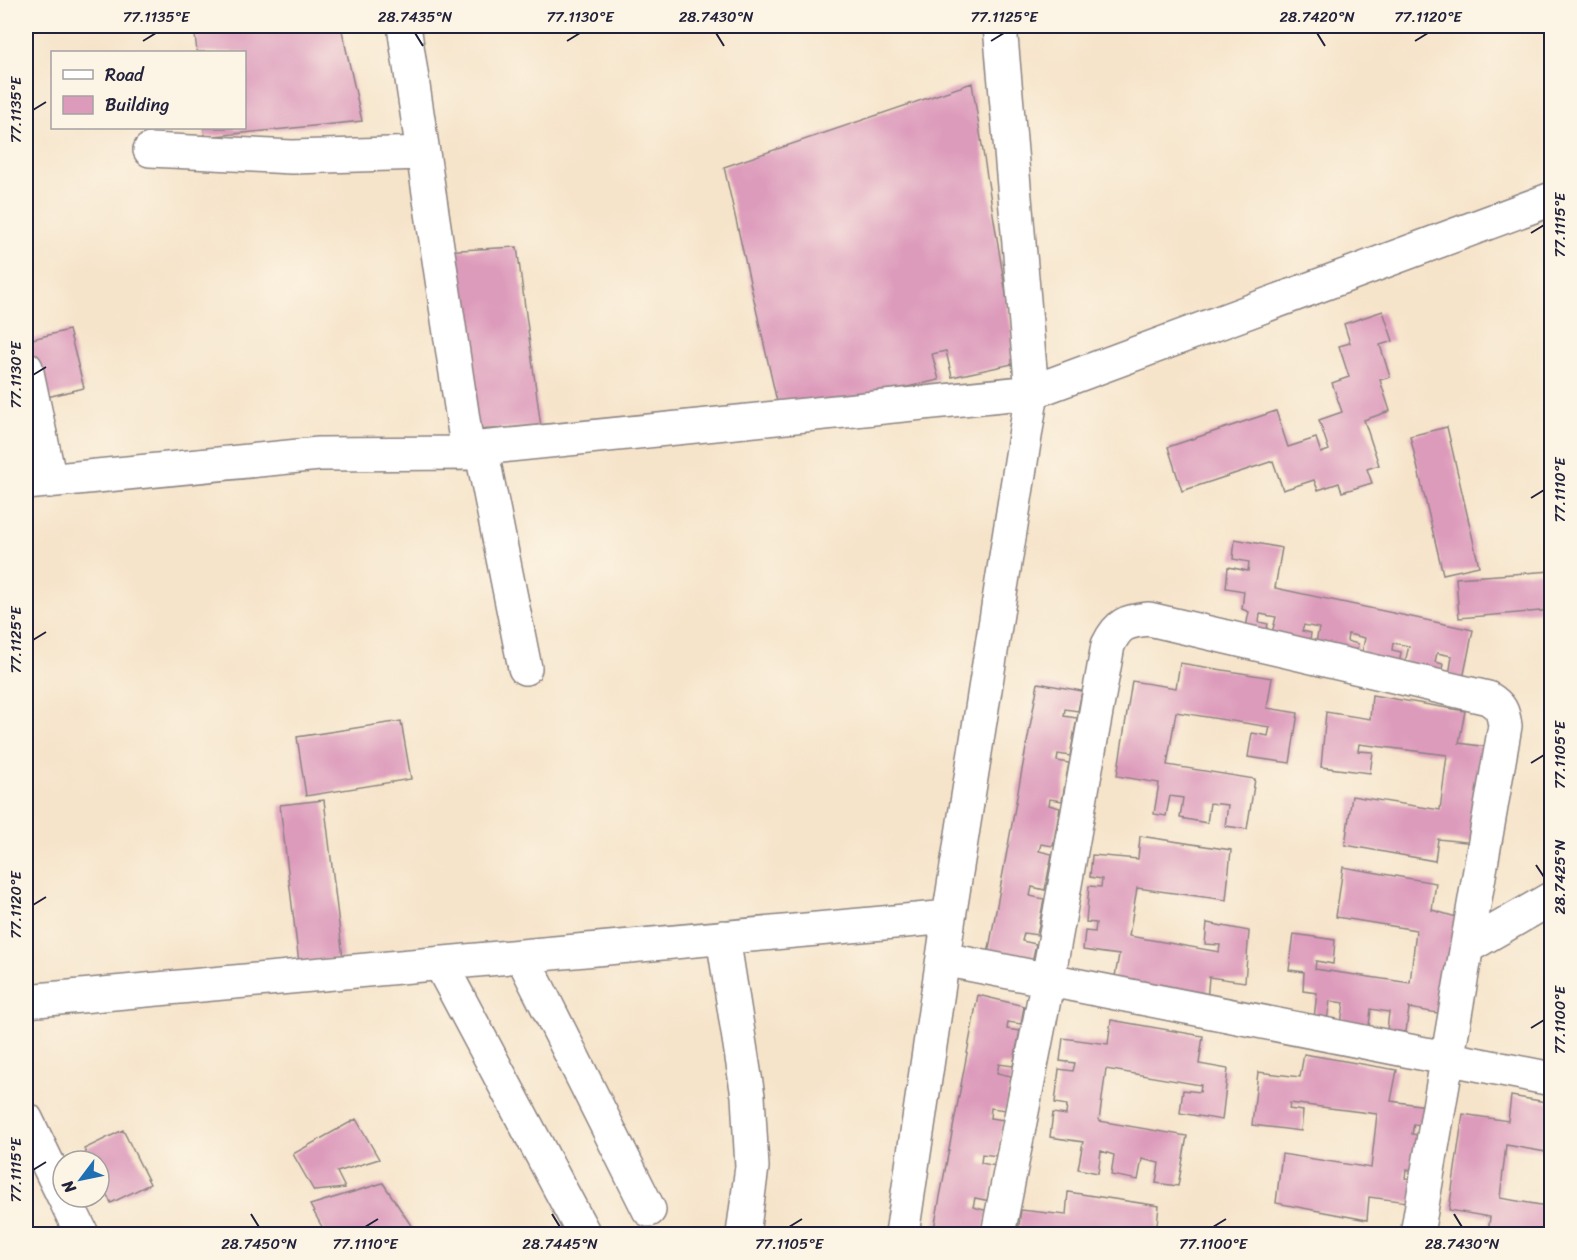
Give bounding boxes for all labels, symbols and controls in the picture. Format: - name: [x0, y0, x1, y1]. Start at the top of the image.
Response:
- text: 77.1135°E: [123, 4, 191, 30]
- text: 28.7435°N: [378, 4, 453, 30]
- text: 77.1130°E: [547, 4, 615, 30]
- text: 28.7430°N: [679, 4, 754, 30]
- text: 77.1125°E: [970, 4, 1039, 30]
- text: 28.7420°N: [1279, 4, 1355, 30]
- text: 77.1120°E: [1394, 4, 1463, 30]
- legend: [51, 51, 246, 129]
- text: Road: [105, 59, 145, 91]
- text: 77.1135°E: [3, 75, 29, 143]
- text: Building: [105, 89, 169, 121]
- text: 77.1115°E: [1547, 191, 1573, 257]
- text: 77.1130°E: [3, 340, 29, 409]
- text: 77.1110°E: [1547, 456, 1573, 523]
- text: 77.1125°E: [3, 605, 29, 674]
- text: 77.1105°E: [1547, 719, 1573, 789]
- text: 28.7425°N: [1547, 839, 1573, 914]
- text: 77.1120°E: [3, 870, 29, 939]
- text: 77.1100°E: [1547, 984, 1573, 1054]
- text: 77.1115°E: [3, 1136, 29, 1202]
- north arrow: [51, 1149, 111, 1209]
- text: N: [53, 1174, 84, 1200]
- text: 28.7450°N: [221, 1231, 297, 1257]
- text: 77.1110°E: [332, 1231, 399, 1257]
- text: 28.7445°N: [522, 1231, 598, 1257]
- text: 77.1105°E: [755, 1231, 825, 1257]
- text: 77.1100°E: [1179, 1231, 1249, 1257]
- text: 28.7430°N: [1425, 1231, 1500, 1257]

